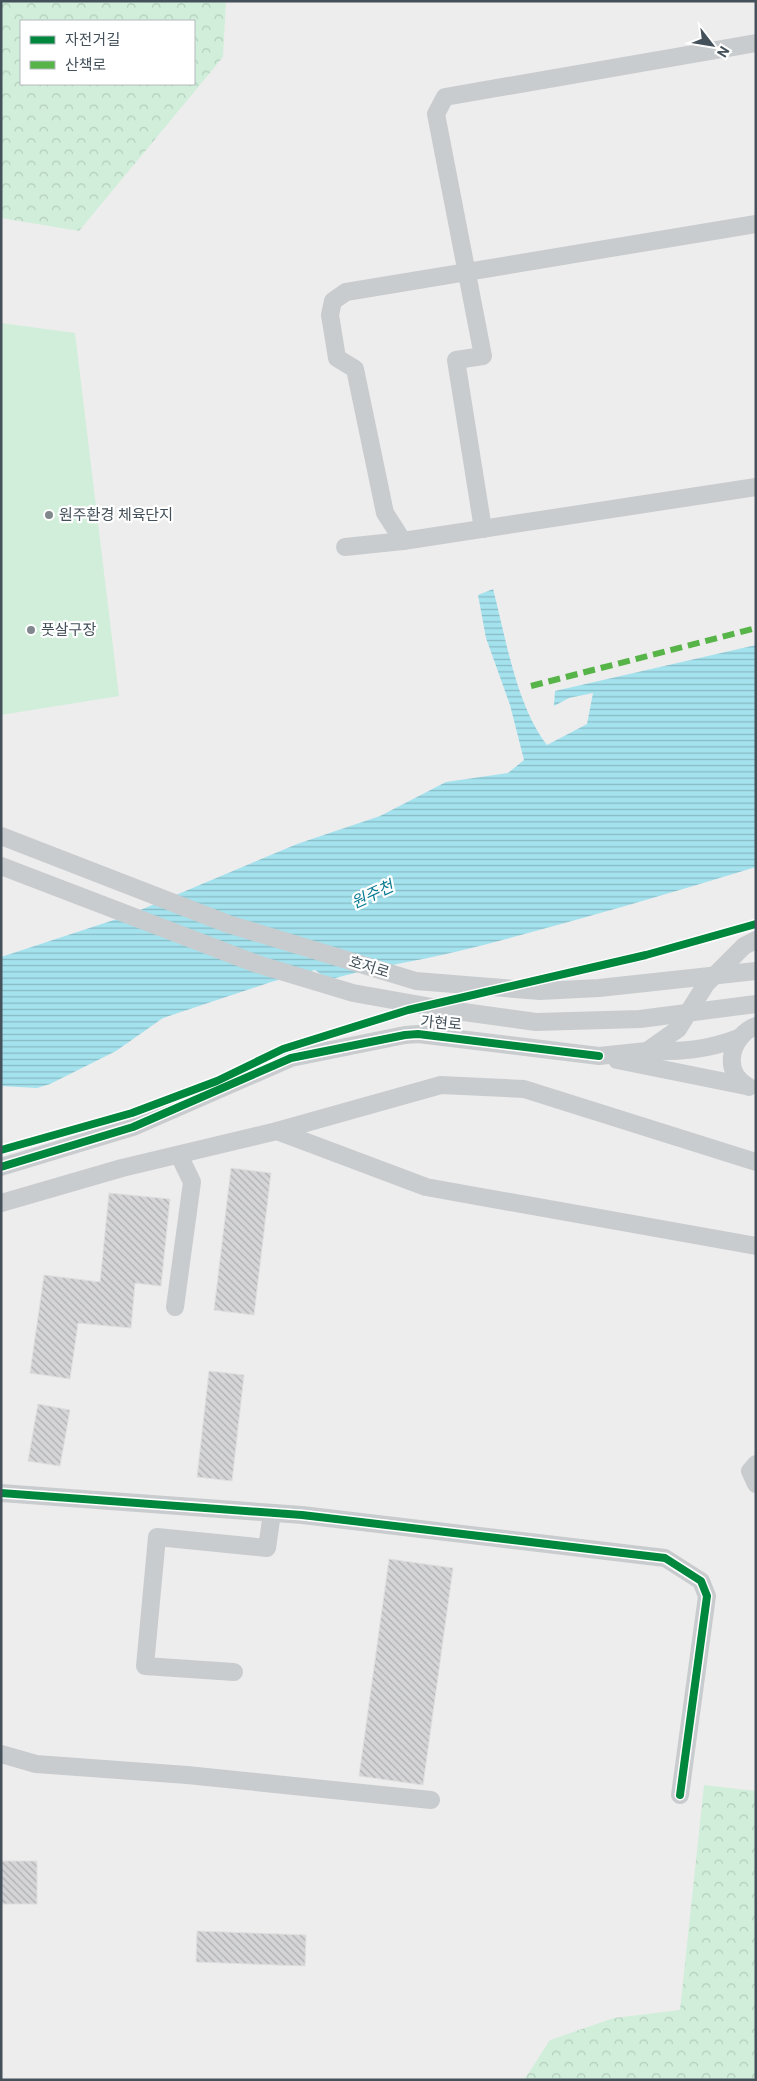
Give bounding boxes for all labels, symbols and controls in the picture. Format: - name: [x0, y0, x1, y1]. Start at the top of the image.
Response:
- legend: [20, 20, 195, 85]
- north arrow: [687, 20, 737, 70]
- text: 자전거길: [65, 31, 120, 49]
- text: N: [714, 43, 733, 60]
- text: 산책로: [65, 56, 106, 74]
- place label: 원주환경 체육단지: [59, 506, 173, 524]
- marker: 원주환경 체육단지: [43, 509, 55, 521]
- place label: 풋살구장: [41, 621, 96, 639]
- marker: 풋살구장: [25, 624, 37, 636]
- water label: 원주천: [348, 876, 398, 912]
- street label: 호저로: [347, 952, 391, 982]
- street label: 가현로: [420, 1012, 462, 1034]

